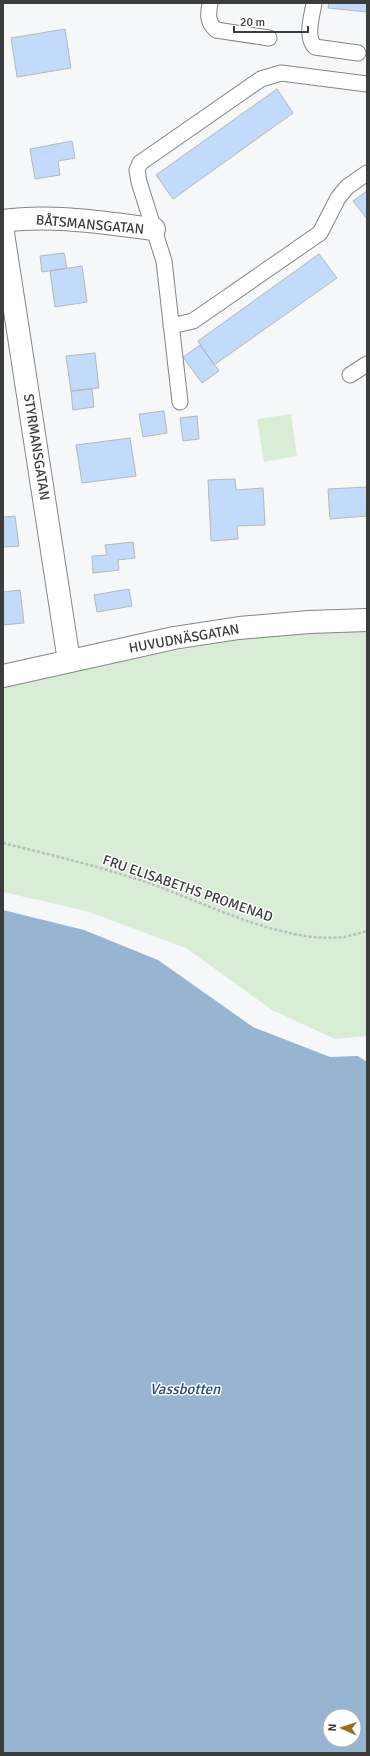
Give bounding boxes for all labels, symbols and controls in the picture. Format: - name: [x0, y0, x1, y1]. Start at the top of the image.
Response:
- scale bar: [234, 8, 308, 34]
- text: 20 m: [240, 15, 265, 30]
- street label: BÅTSMANSGATAN: [35, 211, 145, 238]
- street label: STYRMANSGATAN: [20, 393, 53, 502]
- street label: HUVUDNÄSGATAN: [128, 620, 241, 657]
- street label: FRU ELISABETHS PROMENAD: [101, 851, 275, 926]
- water label: Vassbotten: [150, 1380, 221, 1398]
- north arrow: [322, 1708, 362, 1748]
- text: N: [326, 1723, 339, 1732]

